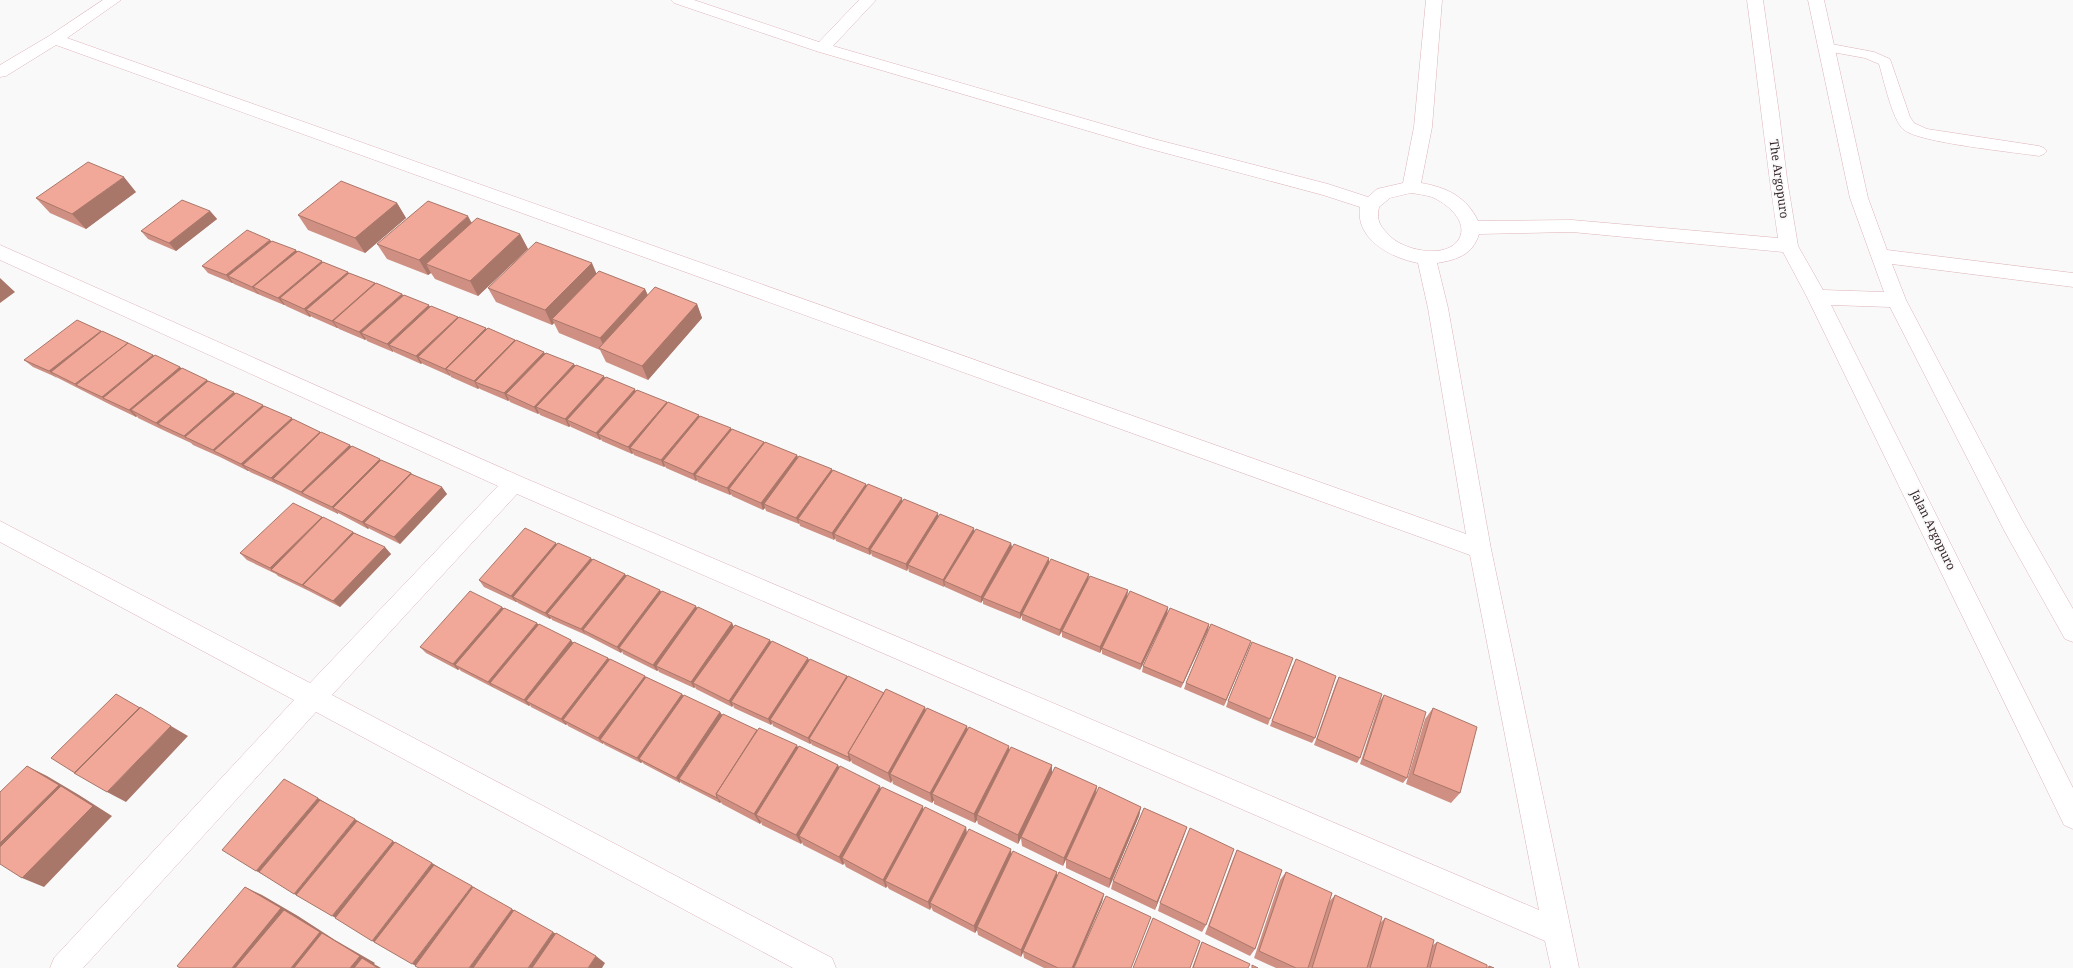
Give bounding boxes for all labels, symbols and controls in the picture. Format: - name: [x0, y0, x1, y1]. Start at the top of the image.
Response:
- street label: The Argopuro: [1766, 138, 1793, 220]
- street label: Jalan Argopuro: [1906, 486, 1960, 573]

